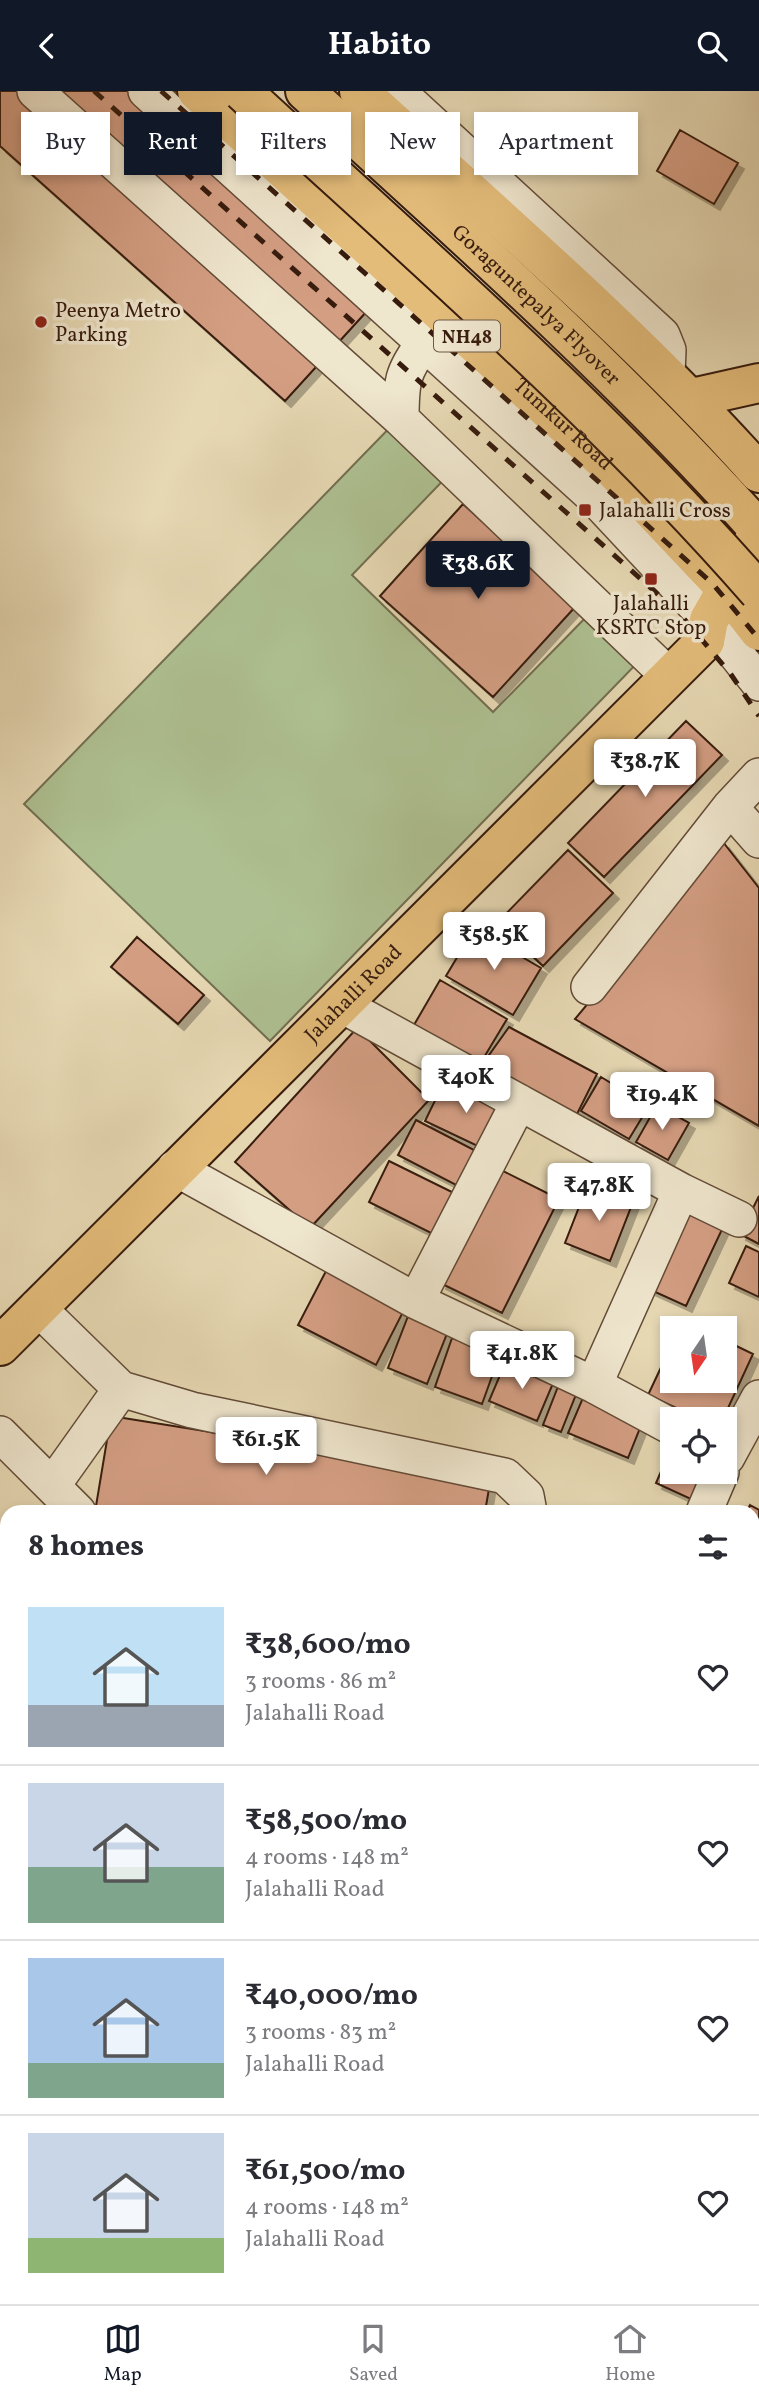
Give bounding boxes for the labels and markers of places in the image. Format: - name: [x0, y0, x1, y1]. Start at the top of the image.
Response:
- place label: Peenya Metro Parking: [55, 297, 181, 350]
- marker: Peenya Metro Parking: [33, 314, 49, 330]
- place label: Jalahalli Cross: [599, 497, 731, 526]
- marker: Jalahalli Cross: [577, 502, 593, 518]
- pin: ₹38.6K: [421, 541, 535, 601]
- marker: Jalahalli KSRTC Stop: [643, 571, 659, 587]
- place label: Jalahalli KSRTC Stop: [596, 590, 706, 643]
- pin: ₹38.7K: [588, 739, 702, 799]
- pin: ₹58.5K: [437, 913, 551, 972]
- pin: ₹40K: [425, 1055, 507, 1115]
- pin: ₹19.4K: [605, 1073, 719, 1132]
- pin: ₹47.8K: [542, 1163, 656, 1223]
- pin: ₹41.8K: [465, 1331, 579, 1391]
- pin: ₹61.5K: [209, 1417, 323, 1477]

